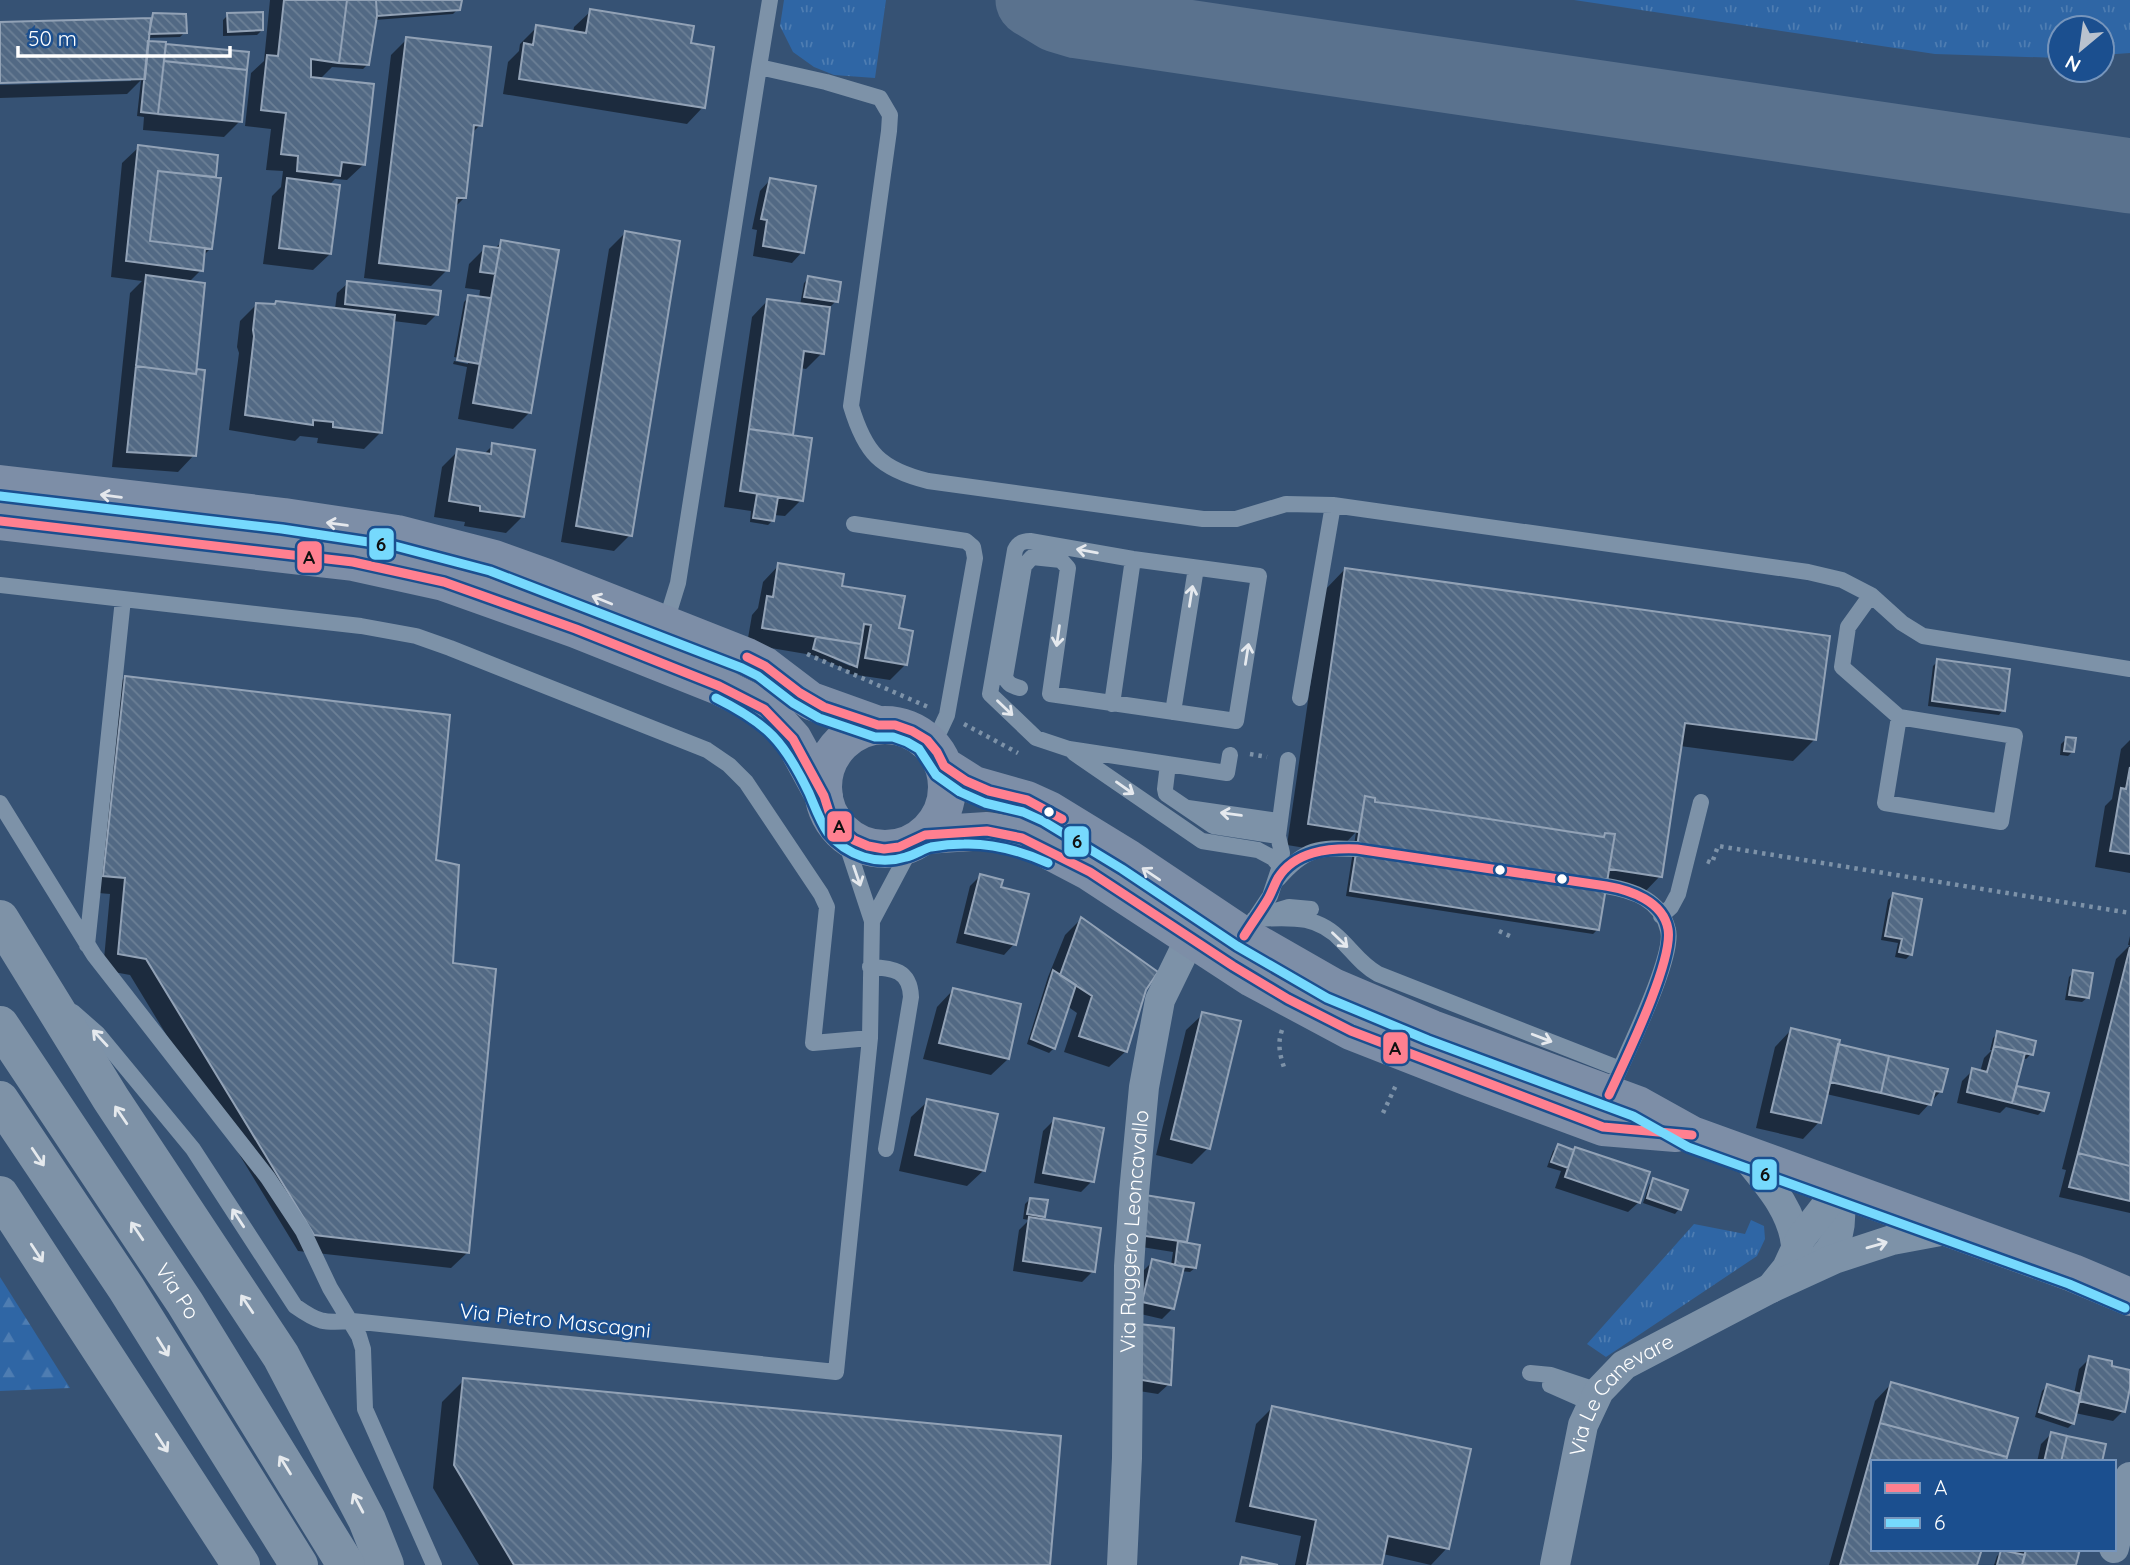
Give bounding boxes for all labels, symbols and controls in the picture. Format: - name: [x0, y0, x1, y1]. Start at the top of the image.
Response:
- scale bar: [18, 14, 229, 58]
- north arrow: [2046, 14, 2116, 84]
- text: 50 m: [28, 25, 77, 51]
- text: N: [2061, 50, 2085, 78]
- one-way arrow: [100, 490, 123, 503]
- one-way arrow: [326, 517, 349, 530]
- line badge: 6: [368, 527, 395, 561]
- text: 6: [376, 532, 386, 556]
- line badge: A: [296, 540, 323, 574]
- one-way arrow: [1076, 544, 1099, 557]
- text: A: [303, 545, 315, 569]
- one-way arrow: [1185, 585, 1198, 608]
- one-way arrow: [591, 592, 613, 605]
- one-way arrow: [1052, 624, 1065, 647]
- one-way arrow: [1241, 643, 1254, 666]
- one-way arrow: [996, 700, 1013, 717]
- one-way arrow: [1115, 781, 1134, 795]
- unlabelled marker: [1042, 805, 1056, 819]
- one-way arrow: [1221, 807, 1243, 820]
- line badge: A: [826, 810, 853, 843]
- text: A: [833, 814, 845, 838]
- line badge: 6: [1063, 825, 1090, 858]
- text: 6: [1072, 829, 1082, 853]
- unlabelled marker: [1493, 863, 1507, 877]
- one-way arrow: [852, 864, 864, 886]
- one-way arrow: [1142, 866, 1161, 881]
- unlabelled marker: [1555, 872, 1569, 886]
- one-way arrow: [1331, 931, 1348, 948]
- one-way arrow: [92, 1030, 109, 1047]
- line badge: A: [1382, 1031, 1409, 1065]
- one-way arrow: [1530, 1032, 1552, 1045]
- text: A: [1389, 1036, 1401, 1060]
- one-way arrow: [114, 1105, 128, 1125]
- street label: Via Ruggero Leoncavallo: [1114, 1109, 1154, 1353]
- one-way arrow: [31, 1147, 45, 1166]
- line badge: 6: [1751, 1158, 1778, 1191]
- text: 6: [1760, 1162, 1770, 1186]
- one-way arrow: [230, 1209, 244, 1229]
- one-way arrow: [130, 1222, 145, 1241]
- one-way arrow: [1866, 1237, 1888, 1250]
- one-way arrow: [31, 1242, 45, 1262]
- street label: Via Po: [150, 1258, 206, 1324]
- one-way arrow: [239, 1295, 254, 1314]
- street label: Via Pietro Mascagni: [458, 1297, 652, 1343]
- street label: Via Le Canevare: [1563, 1327, 1678, 1458]
- one-way arrow: [157, 1336, 171, 1356]
- one-way arrow: [154, 1433, 169, 1452]
- one-way arrow: [277, 1456, 291, 1476]
- legend: [1871, 1460, 2116, 1551]
- text: A: [1934, 1474, 1948, 1500]
- one-way arrow: [350, 1493, 364, 1513]
- text: 6: [1934, 1509, 1945, 1535]

